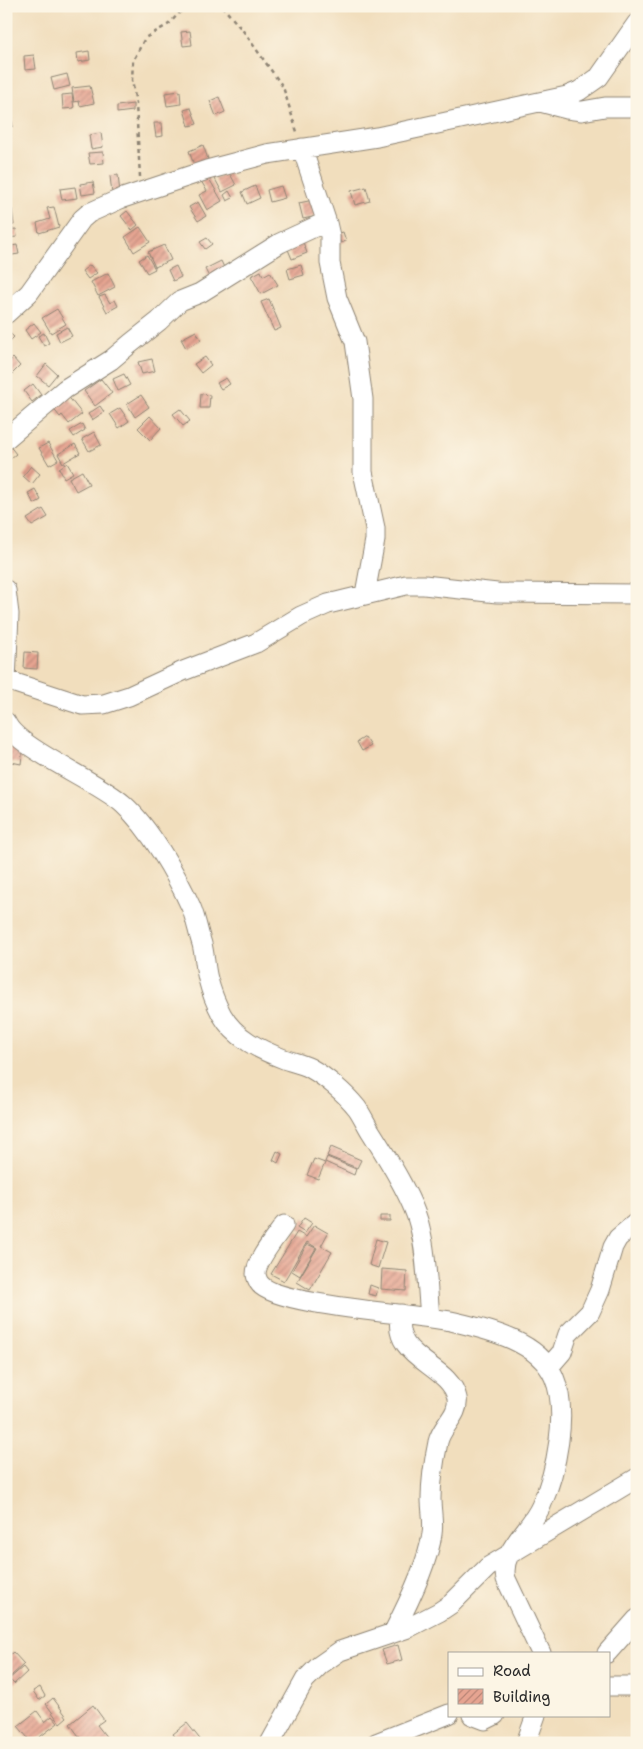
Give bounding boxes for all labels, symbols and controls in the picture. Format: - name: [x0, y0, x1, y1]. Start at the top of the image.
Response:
- legend: [448, 1652, 610, 1716]
- text: Road: [493, 1661, 531, 1681]
- text: Building: [493, 1687, 550, 1707]

